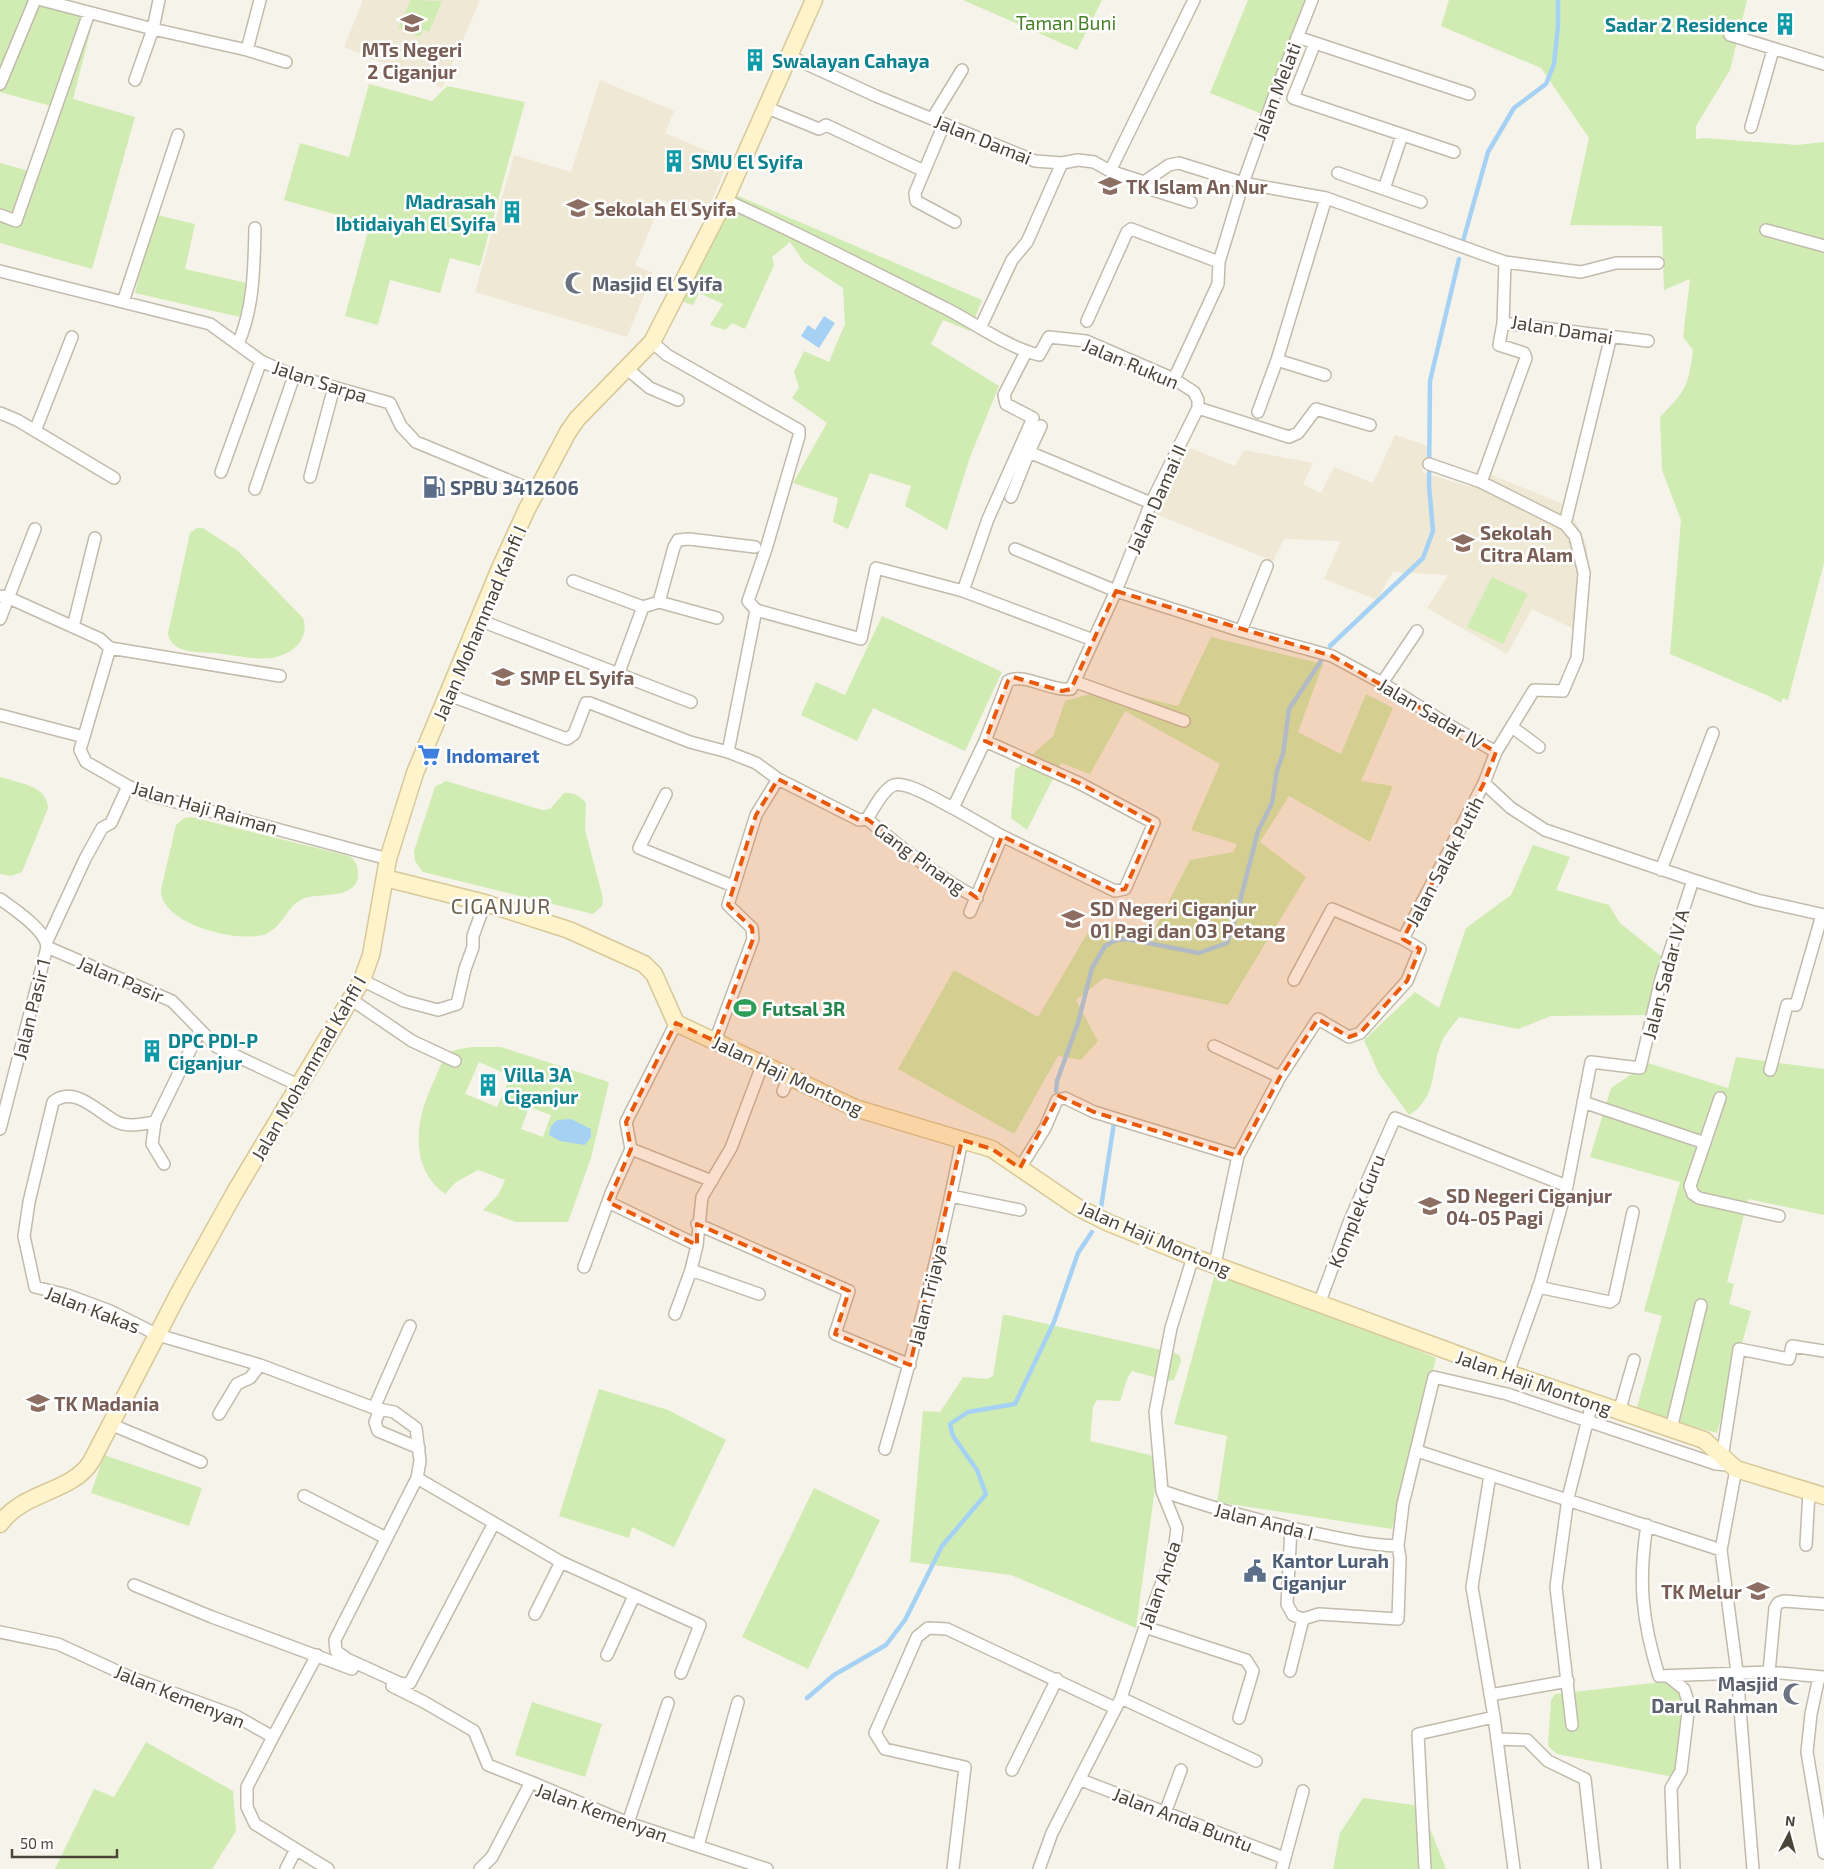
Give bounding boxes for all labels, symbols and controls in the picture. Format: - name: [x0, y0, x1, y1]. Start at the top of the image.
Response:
- school or university icon: MTs Negeri 2 Ciganjur: [399, 10, 425, 36]
- park label: Taman Buni: [1016, 11, 1116, 34]
- building icon: Sadar 2 Residence: [1772, 11, 1798, 37]
- place label: Sadar 2 Residence: [1605, 13, 1768, 36]
- place label: MTs Negeri 2 Ciganjur: [362, 38, 462, 83]
- street label: Jalan Melati: [1247, 39, 1305, 143]
- building icon: Swalayan Cahaya: [742, 47, 768, 73]
- place label: Swalayan Cahaya: [772, 49, 930, 73]
- street label: Jalan Damai: [931, 109, 1035, 169]
- building icon: SMU El Syifa: [661, 148, 687, 174]
- place label: SMU El Syifa: [691, 150, 803, 174]
- school or university icon: TK Islam An Nur: [1097, 173, 1123, 199]
- place label: TK Islam An Nur: [1126, 175, 1268, 198]
- place label: Madrasah Ibtidaiyah El Syifa: [335, 190, 496, 236]
- school or university icon: Sekolah El Syifa: [565, 195, 591, 221]
- place label: Sekolah El Syifa: [594, 197, 736, 221]
- building icon: Madrasah Ibtidaiyah El Syifa: [499, 199, 525, 225]
- mosque icon: Masjid El Syifa: [563, 270, 589, 296]
- place label: Masjid El Syifa: [592, 272, 723, 296]
- street label: Jalan Damai: [1509, 310, 1615, 348]
- street label: Jalan Rukun: [1079, 332, 1183, 394]
- street label: Jalan Sarpa: [270, 355, 370, 407]
- street label: Jalan Damai II: [1122, 441, 1190, 557]
- fuel station icon: SPBU 3412606: [421, 474, 447, 500]
- place label: SPBU 3412606: [450, 476, 579, 499]
- place label: Sekolah Citra Alam: [1480, 521, 1573, 566]
- street label: Jalan Mohammad Kahfi I: [427, 522, 531, 724]
- school or university icon: Sekolah Citra Alam: [1450, 530, 1476, 556]
- school or university icon: SMP EL Syifa: [490, 664, 516, 690]
- place label: SMP EL Syifa: [520, 666, 634, 690]
- street label: Jalan Sadar IV: [1374, 673, 1488, 754]
- supermarket icon: Indomaret: [416, 742, 442, 768]
- place label: Indomaret: [446, 744, 540, 767]
- street label: Jalan Haji Raiman: [130, 775, 280, 839]
- street label: Jalan Salak Putih: [1400, 792, 1488, 930]
- street label: Gang Pinang: [870, 817, 970, 899]
- district label: CIGANJUR: [451, 893, 551, 918]
- place label: SD Negeri Ciganjur 01 Pagi dan 03 Petang: [1090, 897, 1285, 942]
- school or university icon: SD Negeri Ciganjur 01 Pagi dan 03 Petang: [1060, 906, 1086, 932]
- street label: Jalan Sadar IV A: [1637, 906, 1693, 1042]
- street label: Jalan Pasir: [74, 950, 168, 1008]
- street label: Jalan Pasir 1: [7, 956, 55, 1062]
- street label: Jalan Mohammad Kahfi I: [246, 972, 370, 1164]
- sports icon: Futsal 3R: [732, 995, 758, 1021]
- place label: Futsal 3R: [762, 997, 845, 1020]
- place label: DPC PDI-P Ciganjur: [168, 1029, 258, 1074]
- street label: Jalan Haji Montong: [709, 1030, 867, 1120]
- building icon: DPC PDI-P Ciganjur: [139, 1038, 165, 1064]
- place label: Villa 3A Ciganjur: [504, 1063, 578, 1108]
- building icon: Villa 3A Ciganjur: [475, 1072, 501, 1098]
- street label: Komplek Guru: [1323, 1151, 1389, 1271]
- place label: SD Negeri Ciganjur 04-05 Pagi: [1446, 1184, 1612, 1229]
- school or university icon: SD Negeri Ciganjur 04-05 Pagi: [1417, 1193, 1443, 1219]
- street label: Jalan Haji Montong: [1075, 1196, 1235, 1281]
- street label: Jalan Trijaya: [903, 1241, 951, 1349]
- street label: Jalan Kakas: [42, 1280, 144, 1338]
- street label: Jalan Haji Montong: [1453, 1345, 1615, 1420]
- school or university icon: TK Madania: [25, 1390, 51, 1416]
- place label: TK Madania: [54, 1392, 159, 1415]
- street label: Jalan Anda I: [1212, 1498, 1316, 1544]
- street label: Jalan Anda: [1133, 1538, 1185, 1632]
- place label: Kantor Lurah Ciganjur: [1272, 1549, 1389, 1594]
- public building icon: Kantor Lurah Ciganjur: [1242, 1558, 1268, 1584]
- school or university icon: TK Melur: [1745, 1578, 1771, 1604]
- place label: TK Melur: [1661, 1580, 1742, 1603]
- street label: Jalan Kemenyan: [111, 1659, 249, 1733]
- place label: Masjid Darul Rahman: [1651, 1672, 1778, 1717]
- mosque icon: Masjid Darul Rahman: [1781, 1681, 1807, 1707]
- street label: Jalan Kemenyan: [533, 1777, 671, 1847]
- street label: Jalan Anda Buntu: [1110, 1782, 1256, 1856]
- north arrow: [1764, 1809, 1814, 1859]
- text: N: [1784, 1812, 1796, 1830]
- scale bar: [12, 1826, 118, 1858]
- text: 50 m: [20, 1834, 54, 1852]

